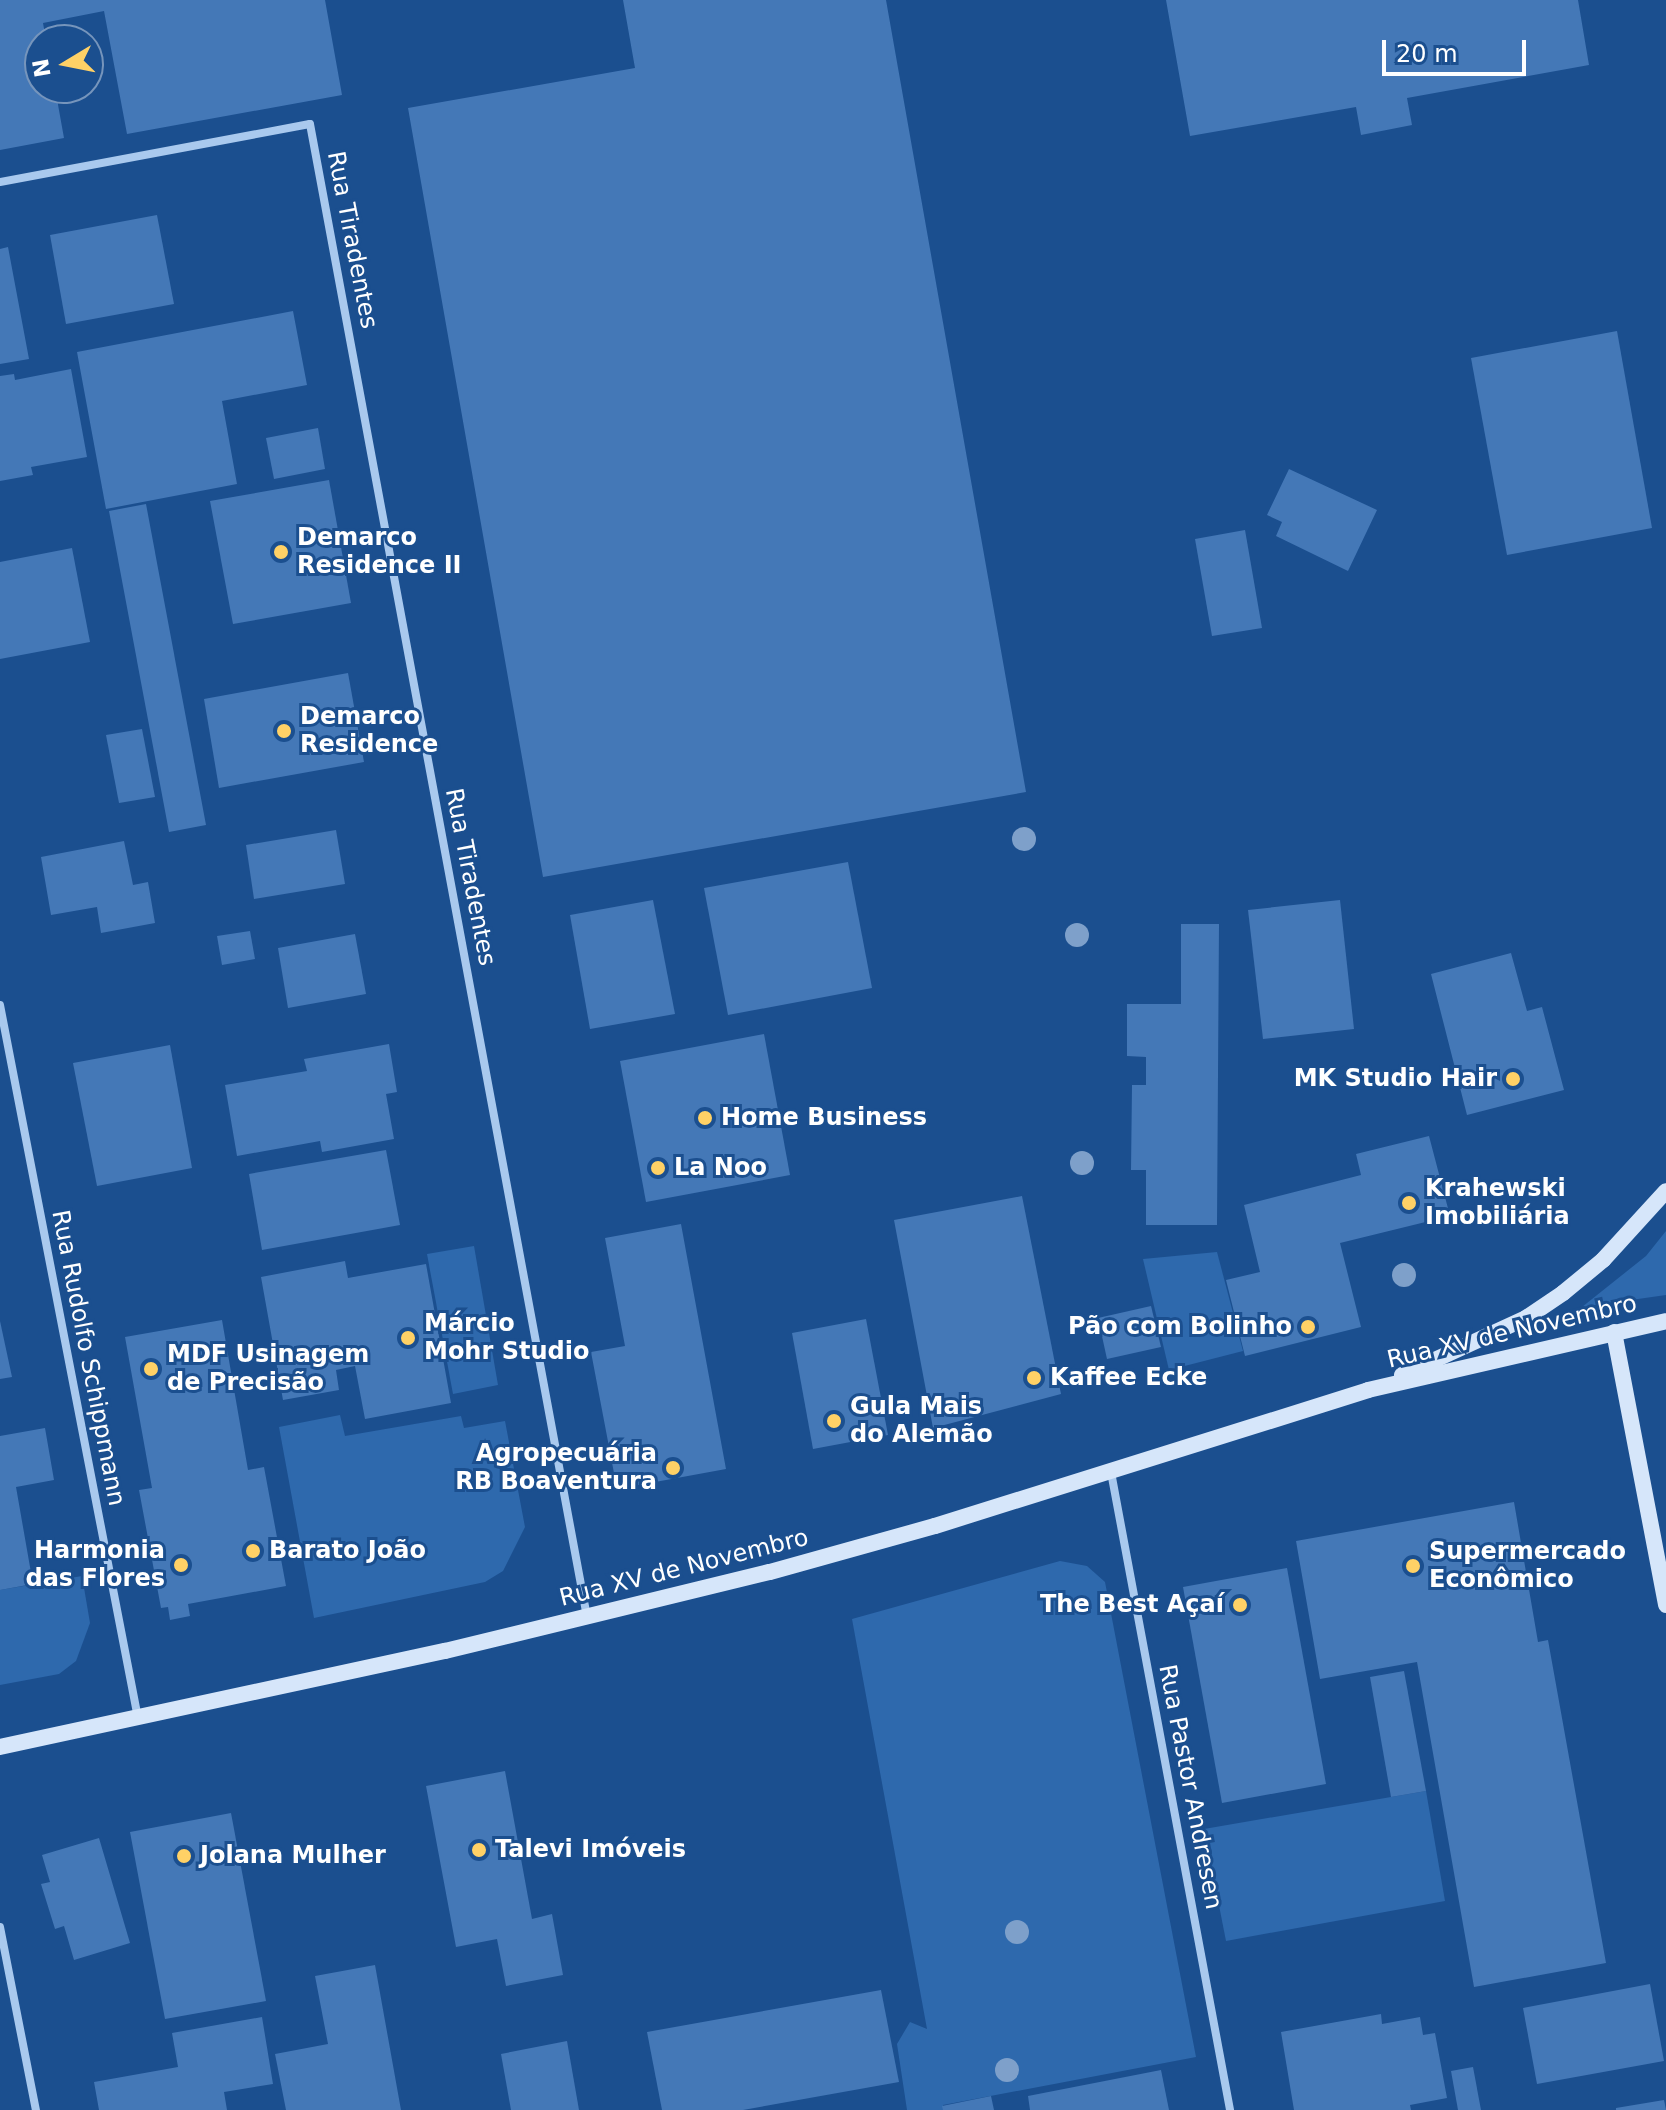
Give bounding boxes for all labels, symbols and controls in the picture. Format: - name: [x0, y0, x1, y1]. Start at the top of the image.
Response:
- north arrow: [24, 24, 104, 104]
- scale bar: [1386, 24, 1530, 74]
- text: 20 m: [1396, 40, 1458, 68]
- text: N: [28, 57, 56, 79]
- street label: Rua Tiradentes: [321, 149, 383, 331]
- place label: Demarco Residence II: [297, 524, 462, 580]
- marker: Demarco Residence II: [272, 543, 290, 561]
- place label: Demarco Residence: [300, 703, 438, 759]
- marker: Demarco Residence: [275, 722, 293, 740]
- street label: Rua Tiradentes: [439, 786, 501, 968]
- place label: MK Studio Hair: [1294, 1065, 1497, 1093]
- marker: MK Studio Hair: [1504, 1070, 1522, 1088]
- place label: Home Business: [721, 1104, 927, 1132]
- marker: Home Business: [696, 1109, 714, 1127]
- place label: La Noo: [674, 1154, 767, 1182]
- marker: La Noo: [649, 1159, 667, 1177]
- place label: Krahewski Imobiliária: [1425, 1175, 1570, 1231]
- marker: Krahewski Imobiliária: [1400, 1194, 1418, 1212]
- street label: Rua Rudolfo Schippmann: [45, 1208, 131, 1508]
- street label: Rua XV de Novembro: [1384, 1289, 1640, 1375]
- place label: Márcio Mohr Studio: [424, 1310, 589, 1366]
- place label: Pão com Bolinho: [1068, 1313, 1292, 1341]
- marker: Pão com Bolinho: [1299, 1318, 1317, 1336]
- marker: Márcio Mohr Studio: [399, 1329, 417, 1347]
- place label: MDF Usinagem de Precisão: [167, 1341, 369, 1397]
- marker: MDF Usinagem de Precisão: [142, 1360, 160, 1378]
- place label: Kaffee Ecke: [1050, 1364, 1207, 1392]
- marker: Kaffee Ecke: [1025, 1369, 1043, 1387]
- place label: Gula Mais do Alemão: [850, 1393, 993, 1449]
- marker: Gula Mais do Alemão: [825, 1412, 843, 1430]
- place label: Agropecuária RB Boaventura: [455, 1440, 657, 1496]
- marker: Agropecuária RB Boaventura: [664, 1459, 682, 1477]
- street label: Rua XV de Novembro: [557, 1523, 811, 1613]
- place label: Harmonia das Flores: [25, 1537, 165, 1593]
- place label: Barato João: [269, 1537, 426, 1565]
- place label: Supermercado Econômico: [1429, 1538, 1626, 1594]
- marker: Barato João: [244, 1542, 262, 1560]
- marker: Harmonia das Flores: [172, 1556, 190, 1574]
- marker: Supermercado Econômico: [1404, 1557, 1422, 1575]
- place label: The Best Açaí: [1040, 1591, 1224, 1619]
- marker: The Best Açaí: [1231, 1596, 1249, 1614]
- street label: Rua Pastor Andresen: [1152, 1662, 1228, 1912]
- place label: Talevi Imóveis: [495, 1836, 686, 1864]
- marker: Talevi Imóveis: [470, 1841, 488, 1859]
- place label: Jolana Mulher: [200, 1842, 386, 1870]
- marker: Jolana Mulher: [175, 1847, 193, 1865]

